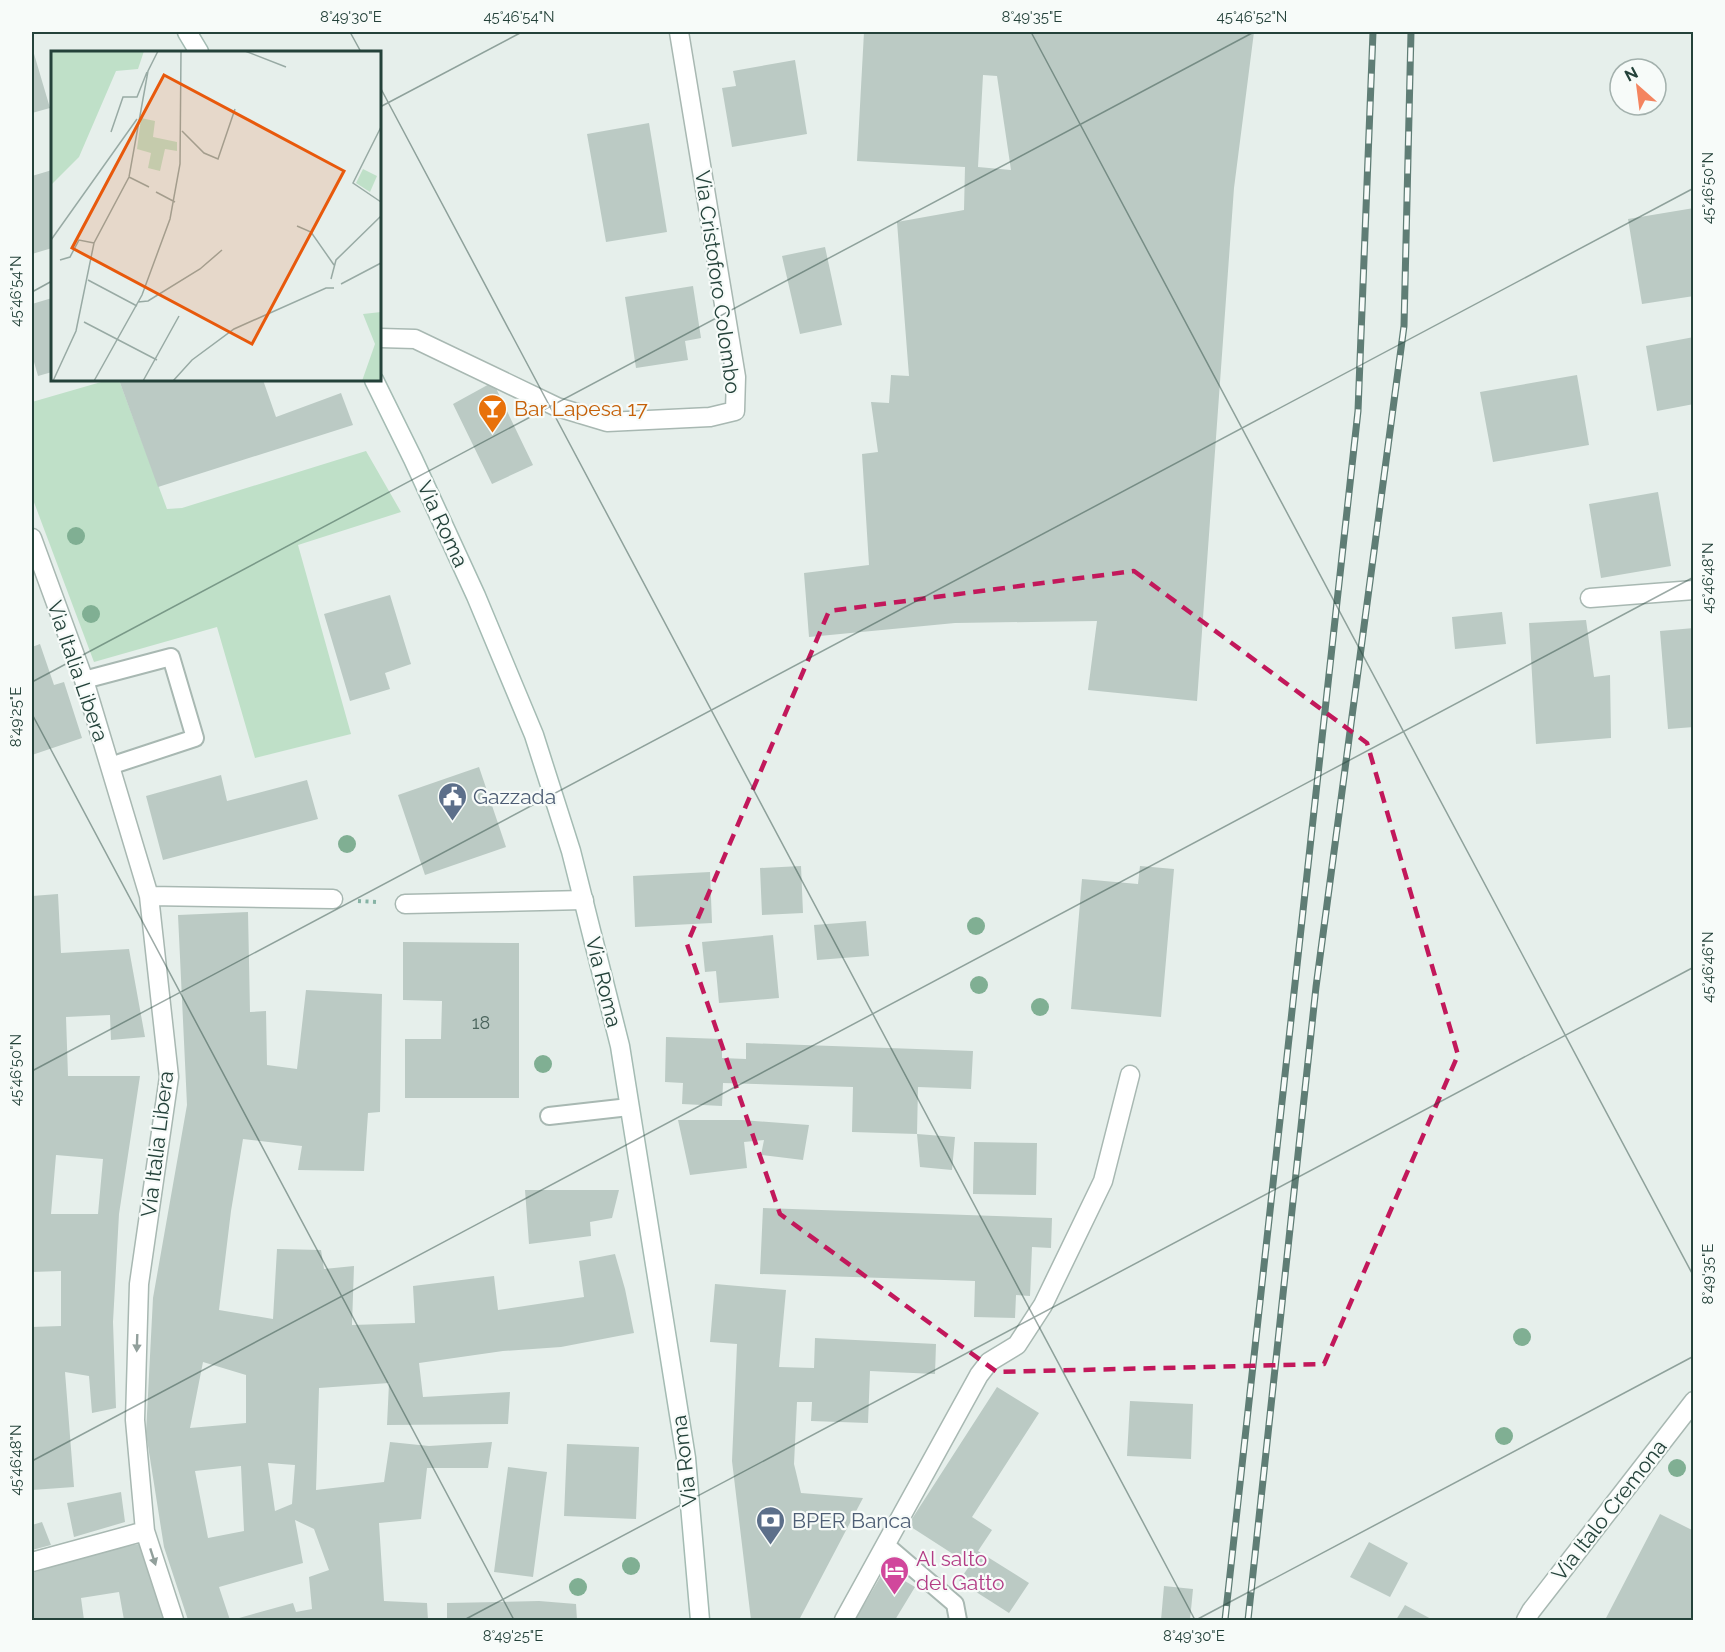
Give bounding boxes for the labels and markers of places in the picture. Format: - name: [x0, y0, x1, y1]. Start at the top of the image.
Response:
- bar icon: Bar Lapesa 17: [477, 392, 509, 434]
- place label: Bar Lapesa 17: [514, 396, 648, 421]
- public building icon: Gazzada: [436, 780, 468, 822]
- place label: Gazzada: [473, 784, 556, 809]
- bank icon: BPER Banca: [755, 1504, 787, 1546]
- place label: BPER Banca: [792, 1508, 912, 1533]
- place label: Al salto del Gatto: [916, 1546, 1005, 1595]
- hotel icon: Al salto del Gatto: [879, 1554, 911, 1596]

